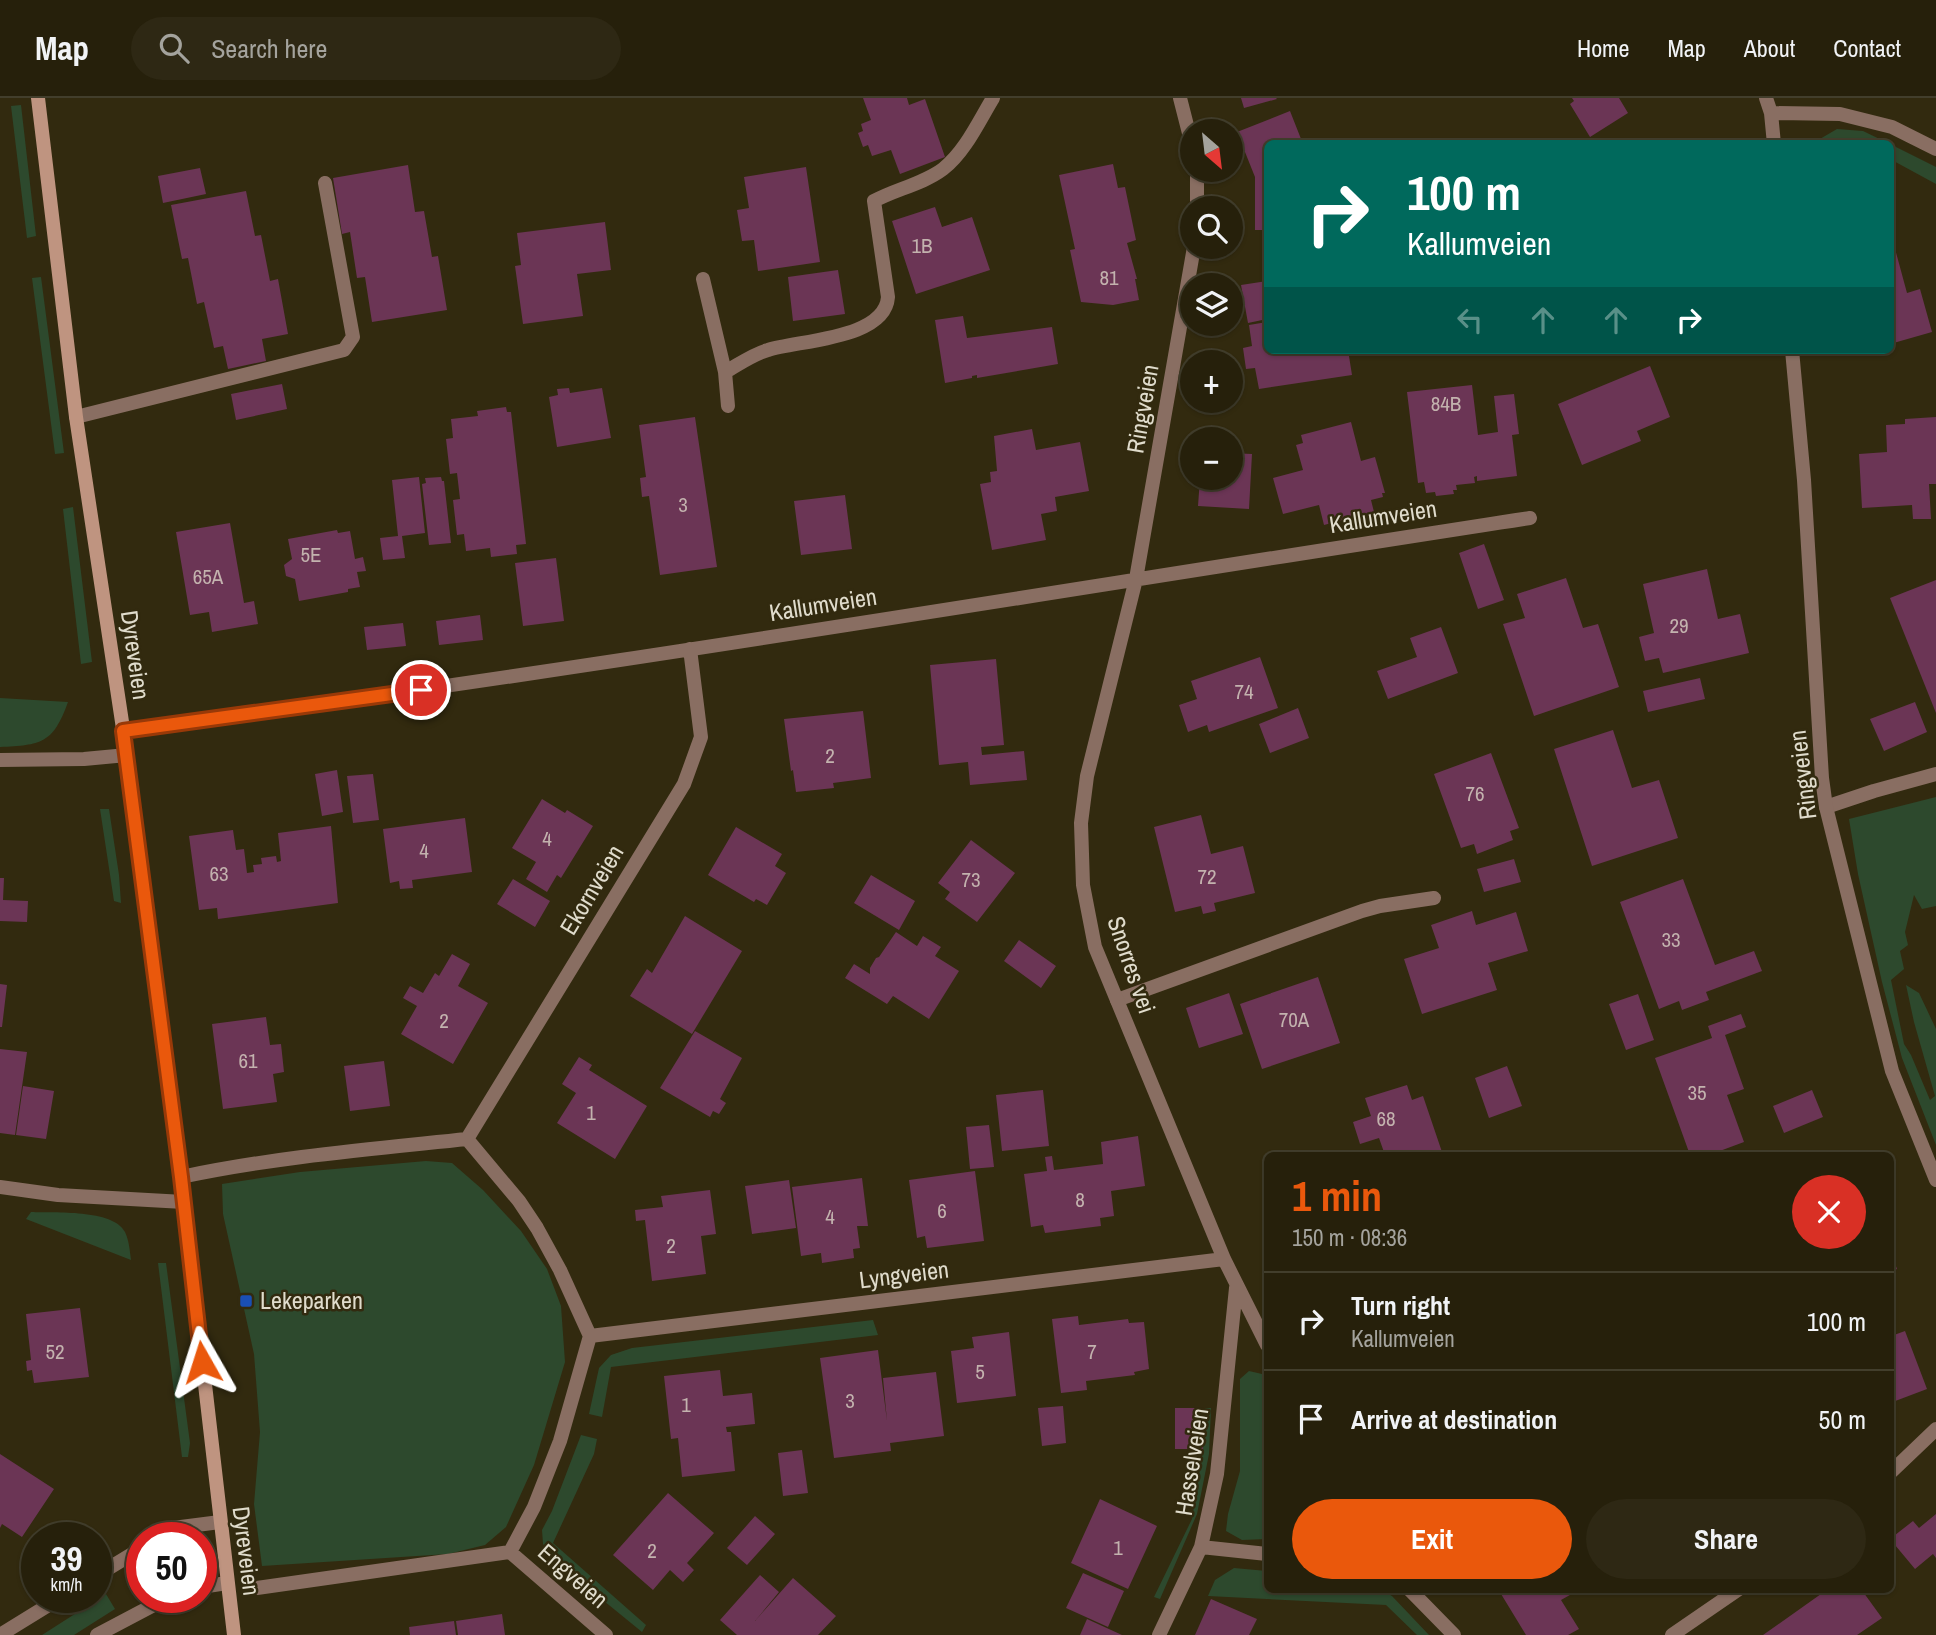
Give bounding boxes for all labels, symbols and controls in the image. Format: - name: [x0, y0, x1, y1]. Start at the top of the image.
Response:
- search box: [131, 17, 621, 80]
- text: Map: [35, 26, 89, 70]
- icon: search: [155, 29, 193, 67]
- text: Search here: [211, 31, 327, 66]
- text: Home: [1577, 32, 1629, 64]
- text: Map: [1667, 32, 1706, 64]
- text: About: [1744, 32, 1795, 64]
- text: Contact: [1833, 32, 1901, 64]
- north arrow: [1180, 119, 1242, 182]
- map controls: [1180, 119, 1243, 490]
- text: 100 m: [1407, 159, 1521, 225]
- icon: right: [1292, 168, 1383, 259]
- button: search: [1180, 196, 1243, 259]
- text: Kallumveien: [1407, 222, 1551, 265]
- house number: 1B: [911, 231, 933, 260]
- house number: 81: [1099, 263, 1119, 292]
- button: layers: [1180, 273, 1243, 336]
- icon: left: [1451, 301, 1489, 339]
- icon: ahead: [1524, 301, 1562, 339]
- icon: ahead: [1597, 301, 1635, 339]
- icon: right: [1670, 301, 1708, 339]
- button: +: [1180, 350, 1243, 413]
- street label: Ringveien: [1118, 362, 1166, 456]
- house number: 84B: [1431, 389, 1461, 418]
- button: −: [1180, 427, 1243, 490]
- house number: 3: [678, 490, 688, 519]
- street label: Kallumveien: [1327, 492, 1439, 540]
- house number: 5E: [300, 540, 322, 569]
- house number: 65A: [193, 562, 224, 591]
- street label: Kallumveien: [767, 580, 879, 628]
- street label: Dyreveien: [114, 608, 158, 702]
- house number: 29: [1669, 611, 1689, 640]
- pin: [391, 660, 451, 720]
- icon: arrive: [402, 671, 440, 709]
- house number: 74: [1234, 677, 1254, 706]
- street label: Ringveien: [1781, 729, 1823, 822]
- house number: 2: [825, 741, 835, 770]
- house number: 76: [1465, 779, 1485, 808]
- house number: 4: [542, 824, 552, 853]
- house number: 4: [419, 836, 429, 865]
- street label: Ekornveien: [552, 839, 630, 940]
- house number: 63: [209, 859, 229, 888]
- house number: 72: [1197, 862, 1217, 891]
- house number: 73: [961, 865, 981, 894]
- street label: Snorres vei: [1100, 912, 1163, 1017]
- house number: 33: [1661, 925, 1681, 954]
- house number: 70A: [1279, 1005, 1310, 1034]
- house number: 2: [439, 1006, 449, 1035]
- house number: 61: [238, 1046, 258, 1075]
- house number: 35: [1687, 1078, 1707, 1107]
- house number: 1: [586, 1098, 596, 1127]
- house number: 68: [1376, 1104, 1396, 1133]
- text: 1 min: [1292, 1168, 1382, 1224]
- button: close: [1792, 1175, 1866, 1249]
- house number: 8: [1075, 1185, 1085, 1214]
- house number: 6: [937, 1196, 947, 1225]
- house number: 4: [825, 1202, 835, 1231]
- text: 150 m · 08:36: [1292, 1222, 1407, 1253]
- house number: 2: [666, 1231, 676, 1260]
- street label: Lyngveien: [857, 1253, 951, 1295]
- place label: Lekeparken: [260, 1284, 363, 1316]
- text: Turn right: [1351, 1288, 1450, 1323]
- marker: Lekeparken: [238, 1293, 254, 1309]
- icon: right: [1292, 1302, 1330, 1340]
- text: 100 m: [1807, 1304, 1866, 1339]
- text: Kallumveien: [1351, 1323, 1455, 1354]
- position arrow: [165, 1325, 239, 1399]
- house number: 52: [45, 1337, 65, 1366]
- house number: 7: [1087, 1337, 1097, 1366]
- house number: 5: [975, 1357, 985, 1386]
- house number: 3: [845, 1386, 855, 1415]
- house number: 1: [681, 1390, 691, 1419]
- icon: arrive: [1292, 1400, 1330, 1438]
- text: Arrive at destination: [1351, 1402, 1557, 1437]
- text: 50 m: [1819, 1402, 1866, 1437]
- street label: Hasselveien: [1167, 1406, 1215, 1518]
- button: Exit: [1292, 1499, 1572, 1579]
- button: Share: [1586, 1499, 1866, 1579]
- street label: Dyreveien: [226, 1504, 268, 1597]
- speed limit sign: 50: [126, 1522, 217, 1613]
- house number: 1: [1113, 1533, 1123, 1562]
- text: 39: [51, 1535, 82, 1582]
- street label: Engveien: [532, 1536, 616, 1615]
- house number: 2: [647, 1536, 657, 1565]
- text: km/h: [51, 1572, 83, 1597]

